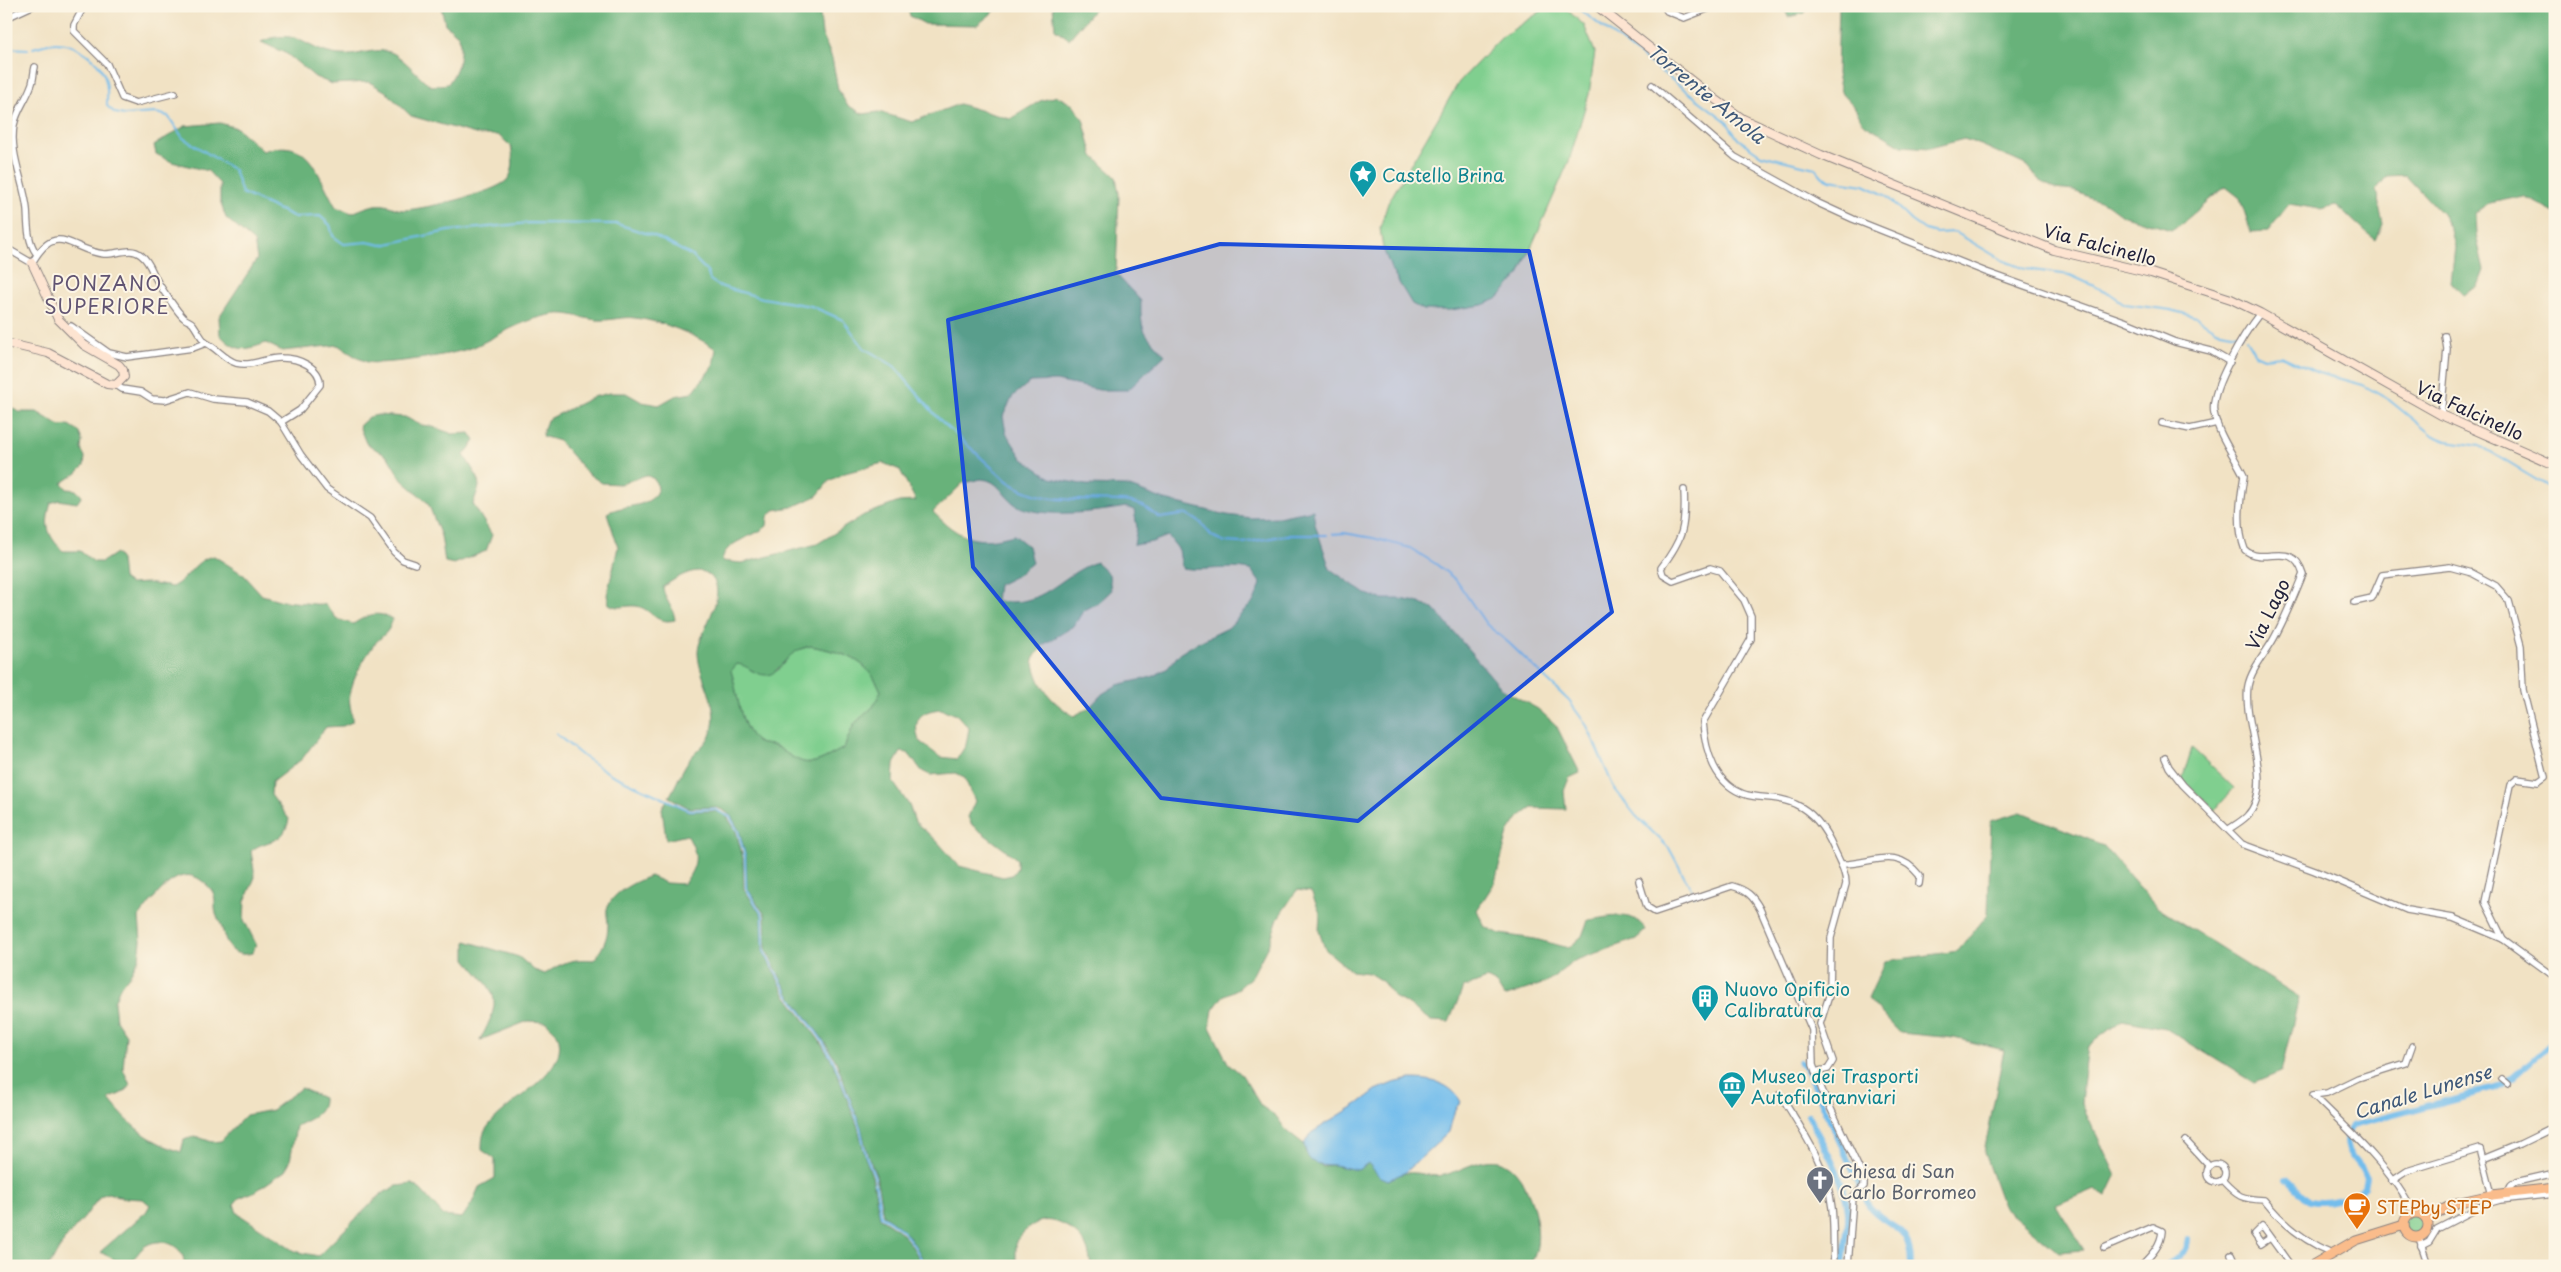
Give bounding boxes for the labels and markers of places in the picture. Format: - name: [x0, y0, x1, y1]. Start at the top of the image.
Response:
- place icon: Castello Brina: [1348, 159, 1378, 198]
- place label: Castello Brina: [1382, 161, 1505, 188]
- place label: Nuovo Opificio Calibratura: [1724, 975, 1850, 1023]
- building icon: Nuovo Opificio Calibratura: [1690, 983, 1720, 1022]
- place label: Museo dei Trasporti Autofilotranviari: [1751, 1062, 1919, 1110]
- museum icon: Museo dei Trasporti Autofilotranviari: [1717, 1070, 1747, 1109]
- place label: Chiesa di San Carlo Borromeo: [1839, 1157, 1977, 1205]
- church icon: Chiesa di San Carlo Borromeo: [1805, 1165, 1835, 1204]
- cafe icon: STEPby STEP: [2342, 1191, 2372, 1230]
- place label: STEPby STEP: [2376, 1193, 2492, 1220]

